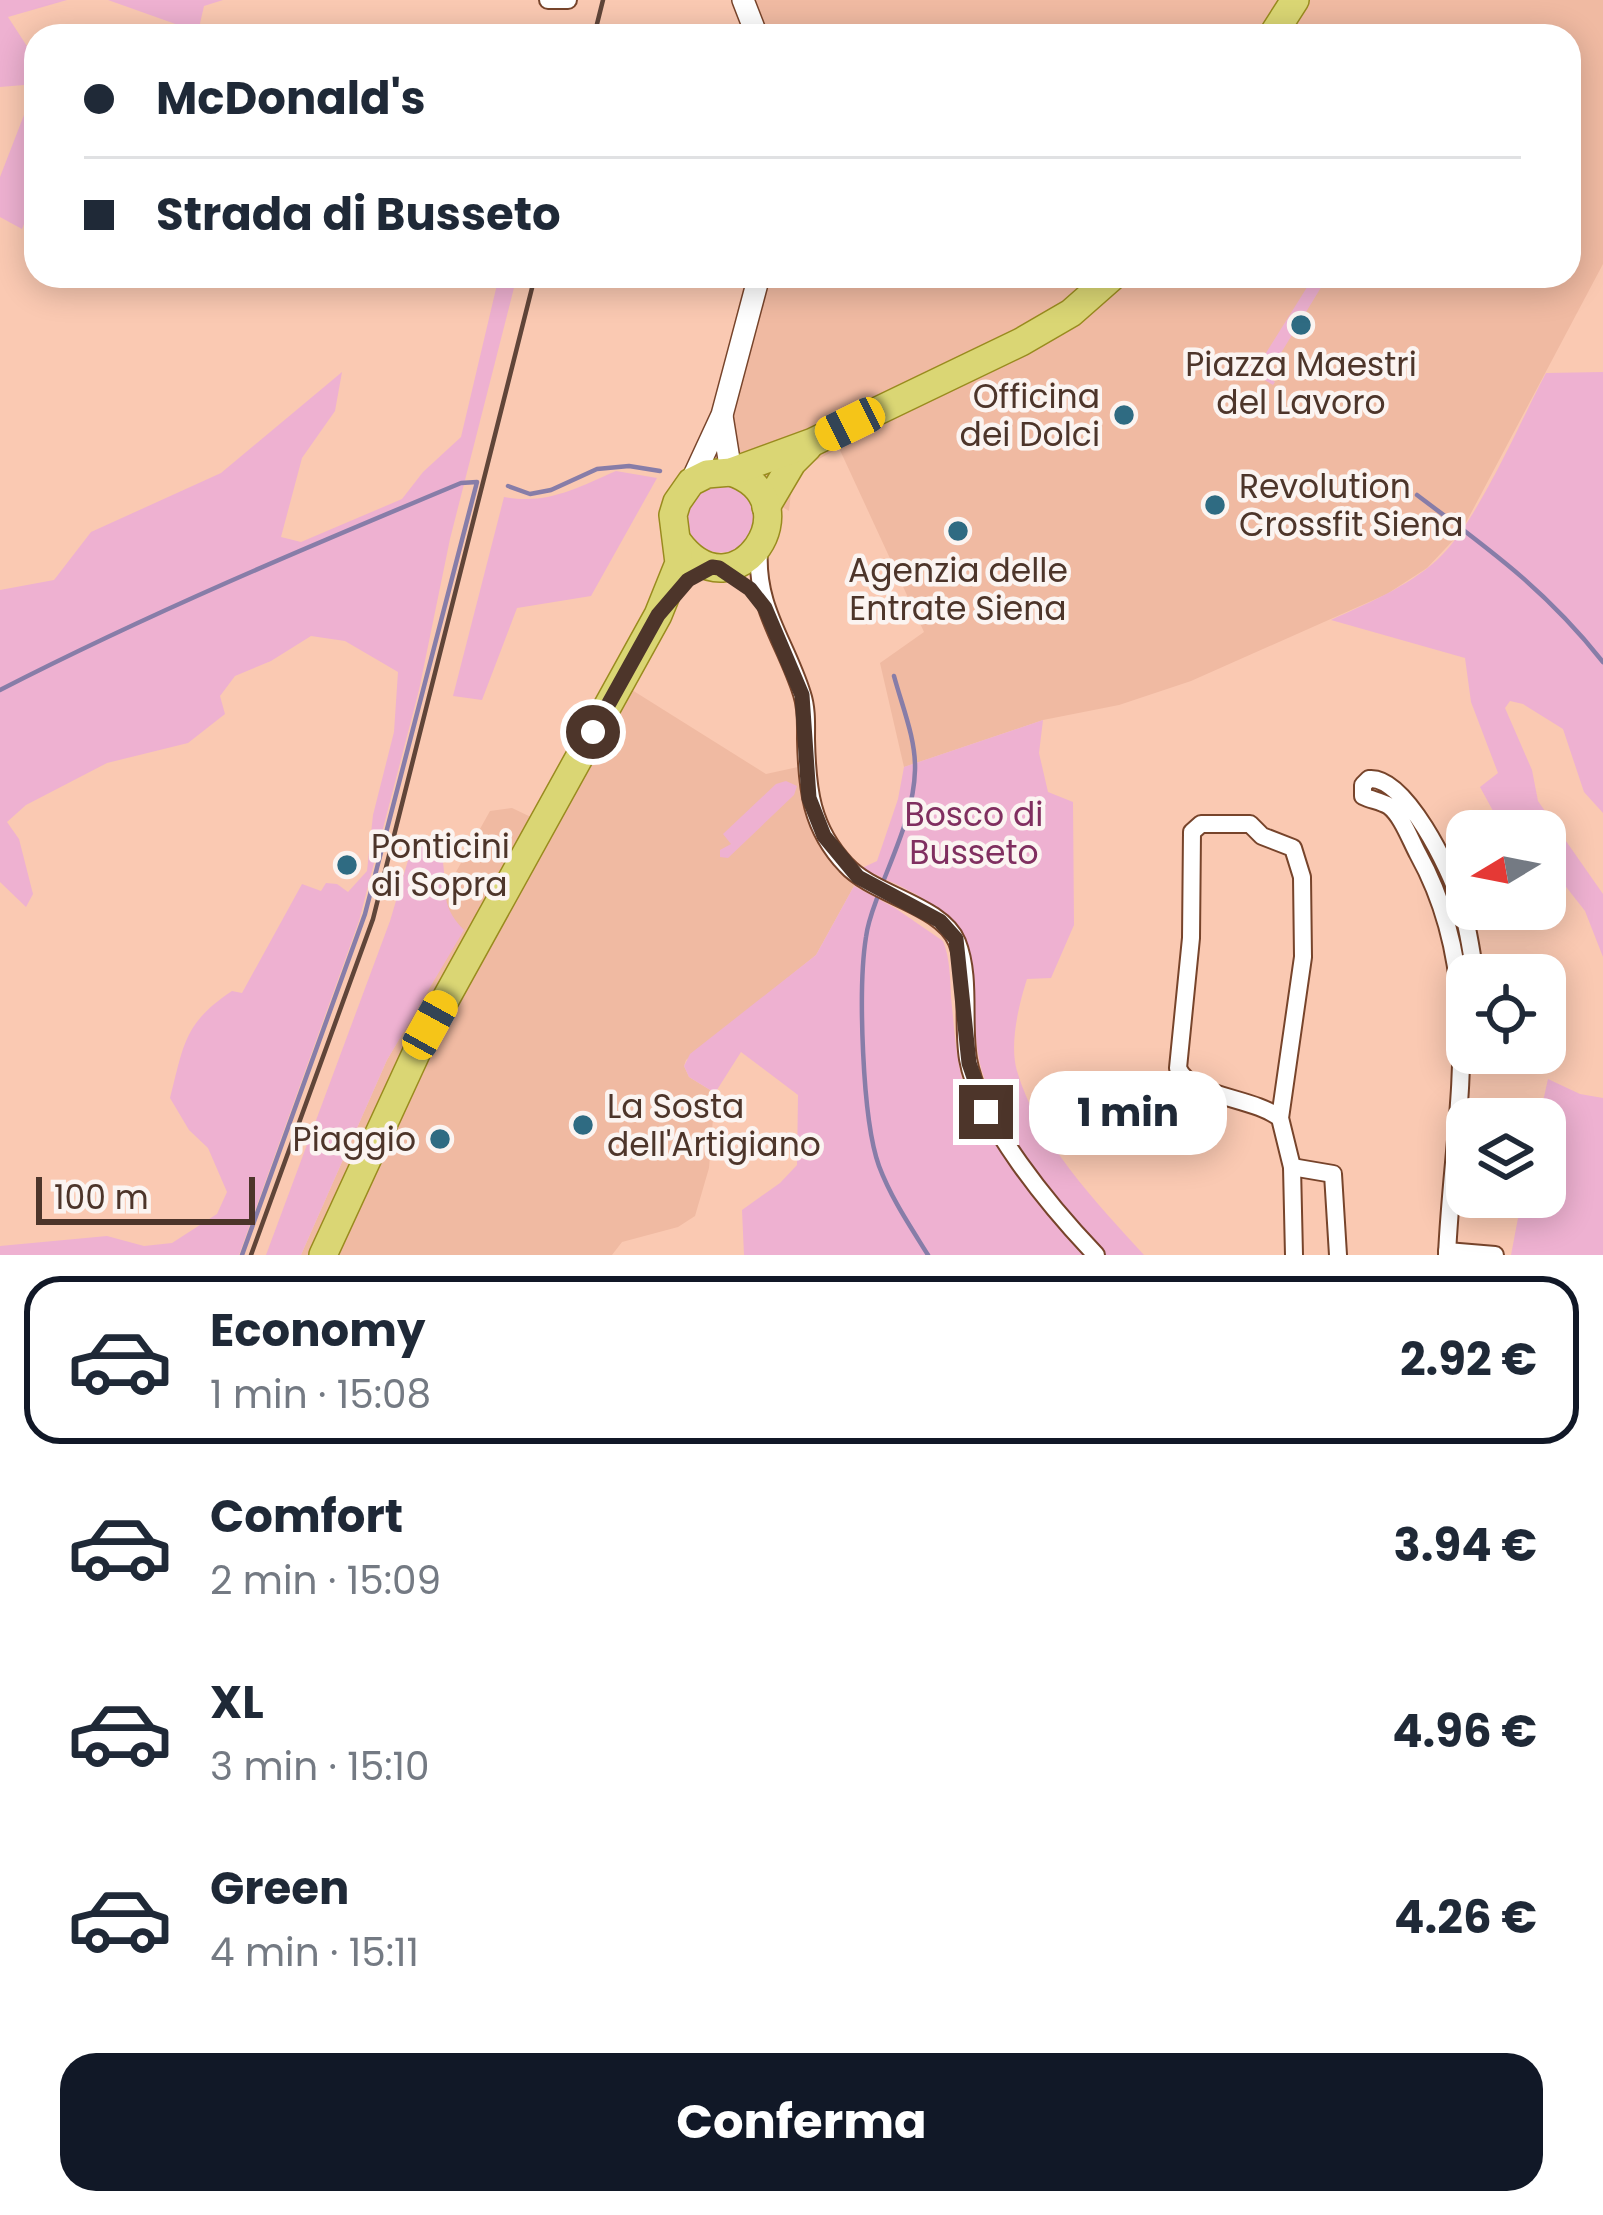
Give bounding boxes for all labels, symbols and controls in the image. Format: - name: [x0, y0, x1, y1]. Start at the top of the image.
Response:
- text: McDonald's: [156, 67, 426, 130]
- text: Strada di Busseto: [156, 183, 561, 246]
- marker: Piazza Maestri del Lavoro: [1288, 312, 1314, 338]
- place label: Piazza Maestri del Lavoro: [1185, 341, 1417, 426]
- place label: Officina dei Dolci: [960, 373, 1100, 458]
- car: [810, 392, 890, 456]
- marker: Officina dei Dolci: [1111, 402, 1137, 428]
- place label: Revolution Crossfit Siena: [1239, 463, 1464, 548]
- marker: Revolution Crossfit Siena: [1202, 492, 1228, 518]
- marker: Agenzia delle Entrate Siena: [945, 518, 971, 544]
- place label: Agenzia delle Entrate Siena: [848, 547, 1068, 632]
- route start: [566, 705, 620, 759]
- park label: Bosco di Busseto: [905, 791, 1043, 876]
- north arrow: [1446, 810, 1566, 930]
- map controls: [1446, 810, 1566, 1218]
- place label: Ponticini di Sopra: [371, 823, 510, 908]
- marker: Ponticini di Sopra: [334, 852, 360, 878]
- button: locate: [1446, 954, 1566, 1074]
- car: [397, 985, 463, 1065]
- callout: 1 min: [1028, 1070, 1226, 1154]
- place label: La Sosta dell'Artigiano: [607, 1083, 821, 1168]
- route end: [959, 1085, 1013, 1139]
- text: 1 min: [1077, 1085, 1179, 1140]
- button: layers: [1446, 1098, 1566, 1218]
- marker: La Sosta dell'Artigiano: [570, 1112, 596, 1138]
- place label: Piaggio: [293, 1116, 416, 1163]
- marker: Piaggio: [427, 1126, 453, 1152]
- scale bar: [36, 1171, 255, 1224]
- text: 100 m: [54, 1174, 149, 1221]
- text: Economy: [210, 1299, 425, 1362]
- icon: car: [66, 1306, 174, 1414]
- text: 2.92 €: [1400, 1328, 1537, 1391]
- text: 1 min · 15:08: [210, 1367, 431, 1422]
- text: Comfort: [210, 1485, 403, 1548]
- icon: car: [66, 1492, 174, 1600]
- text: 3.94 €: [1394, 1514, 1537, 1577]
- text: 2 min · 15:09: [210, 1553, 441, 1608]
- text: XL: [210, 1671, 264, 1734]
- icon: car: [66, 1678, 174, 1786]
- text: 4.96 €: [1392, 1700, 1537, 1763]
- text: 3 min · 15:10: [210, 1739, 429, 1794]
- text: Green: [210, 1857, 349, 1920]
- icon: car: [66, 1864, 174, 1972]
- text: 4.26 €: [1394, 1886, 1537, 1949]
- text: 4 min · 15:11: [210, 1925, 419, 1980]
- button: Conferma: [60, 2053, 1543, 2191]

